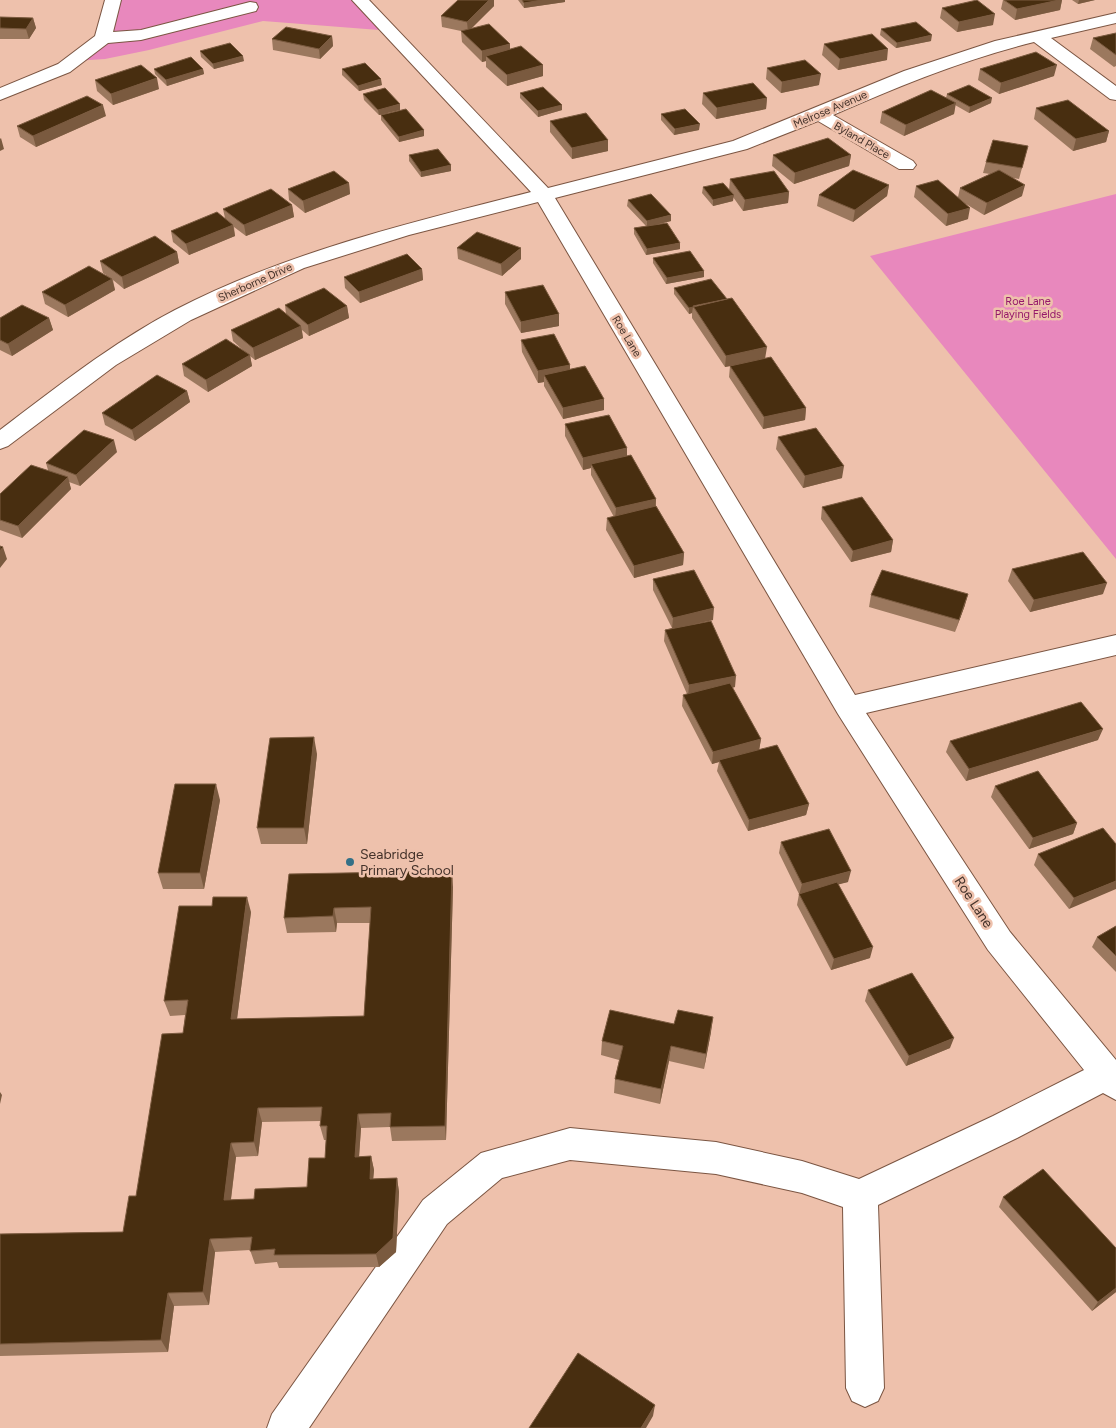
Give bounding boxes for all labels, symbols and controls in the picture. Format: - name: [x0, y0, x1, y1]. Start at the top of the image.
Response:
- street label: Melrose Avenue: [791, 88, 869, 131]
- street label: Byland Place: [832, 119, 892, 162]
- street label: Sherborne Drive: [216, 260, 294, 305]
- park label: Roe Lane Playing Fields: [995, 295, 1061, 321]
- street label: Roe Lane: [609, 313, 644, 359]
- place label: Seabridge Primary School: [360, 846, 454, 879]
- marker: Seabridge Primary School: [344, 856, 356, 868]
- street label: Roe Lane: [951, 873, 997, 931]

